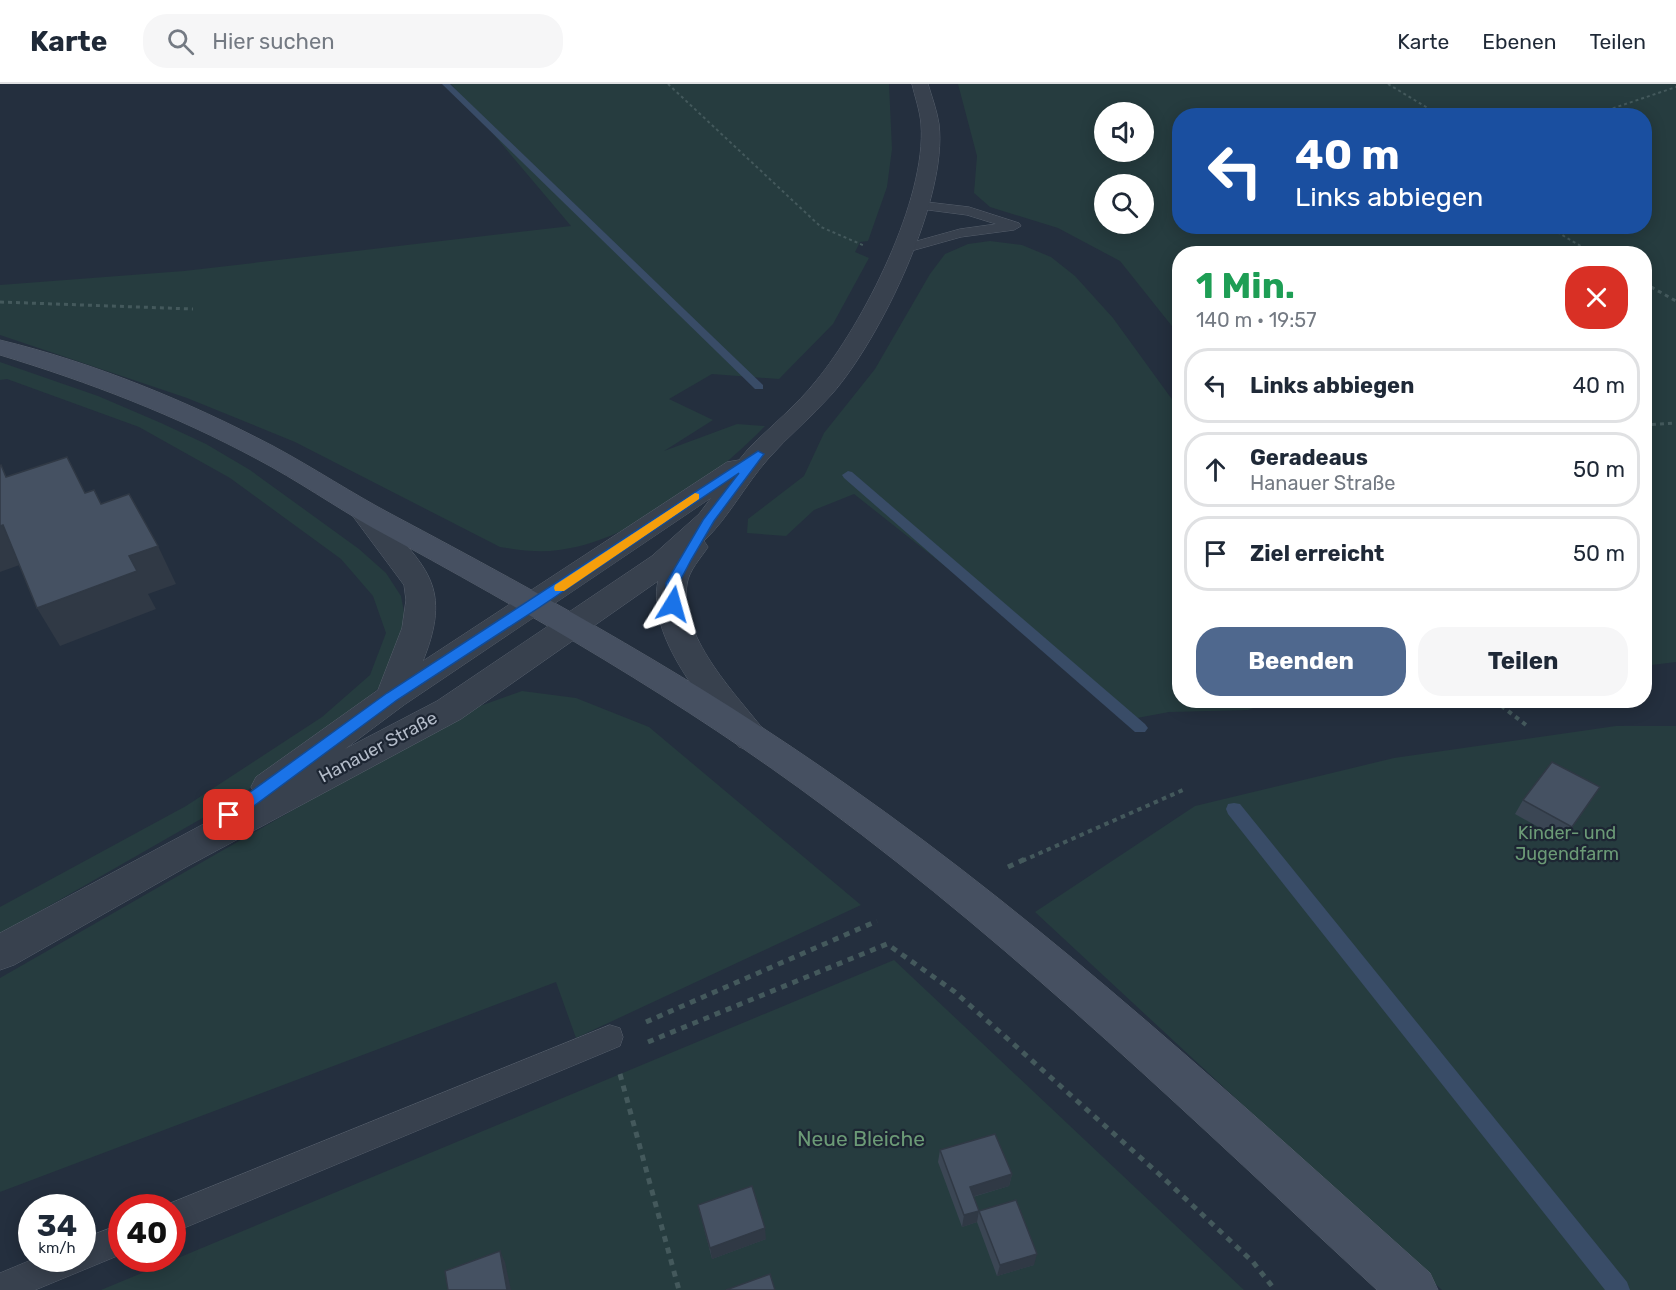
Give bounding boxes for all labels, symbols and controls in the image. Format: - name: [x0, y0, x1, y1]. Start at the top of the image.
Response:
- search box: [143, 14, 563, 68]
- text: Karte: [30, 25, 107, 58]
- icon: search: [164, 25, 197, 58]
- text: Hier suchen: [212, 28, 335, 55]
- text: Karte: [1397, 29, 1449, 54]
- text: Ebenen: [1482, 29, 1556, 54]
- text: Teilen: [1589, 29, 1646, 54]
- map controls: [1094, 102, 1154, 234]
- button: sound: [1094, 102, 1154, 162]
- text: 40 m: [1295, 130, 1400, 180]
- icon: left: [1196, 132, 1274, 210]
- button: search: [1094, 174, 1154, 234]
- text: Links abbiegen: [1295, 181, 1483, 213]
- text: 1 Min.: [1196, 264, 1295, 307]
- button: close: [1565, 266, 1628, 329]
- text: 140 m · 19:57: [1196, 308, 1316, 332]
- icon: left: [1199, 369, 1232, 402]
- text: Links abbiegen: [1250, 372, 1414, 399]
- text: 40 m: [1572, 372, 1625, 399]
- text: Geradeaus: [1250, 444, 1368, 471]
- icon: ahead: [1199, 453, 1232, 486]
- text: 50 m: [1573, 456, 1625, 483]
- text: Hanauer Straße: [1250, 471, 1395, 495]
- icon: arrive: [1199, 537, 1232, 570]
- text: Ziel erreicht: [1250, 540, 1384, 567]
- text: 50 m: [1573, 540, 1625, 567]
- position arrow: [641, 572, 705, 636]
- button: Beenden: [1196, 627, 1406, 696]
- button: Teilen: [1418, 627, 1628, 696]
- street label: Hanauer Straße: [315, 707, 441, 787]
- pin: [203, 789, 254, 840]
- icon: arrive: [212, 798, 245, 831]
- park label: Kinder- und Jugendfarm: [1515, 822, 1619, 865]
- park label: Neue Bleiche: [797, 1126, 925, 1151]
- speed limit sign: 40: [108, 1194, 186, 1272]
- text: 34: [37, 1208, 77, 1244]
- text: km/h: [38, 1239, 76, 1257]

